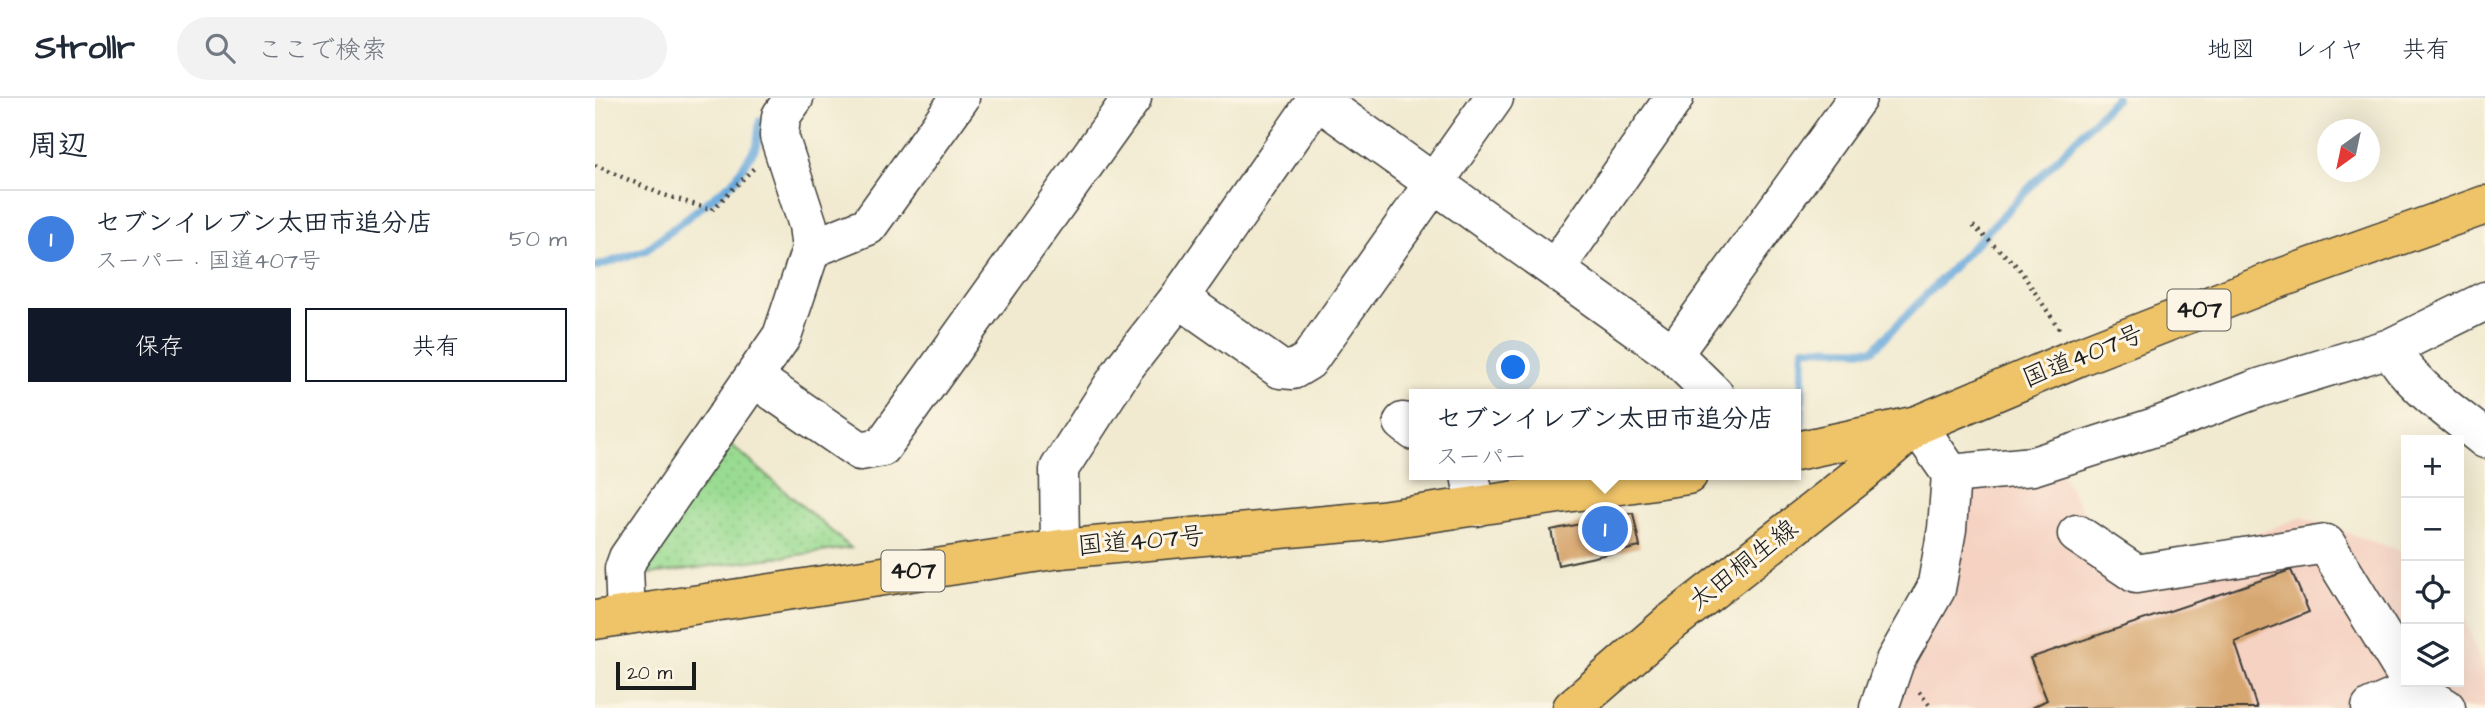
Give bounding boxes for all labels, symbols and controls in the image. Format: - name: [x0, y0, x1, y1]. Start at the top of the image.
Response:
- search box: [177, 17, 667, 80]
- text: Strollr: [35, 25, 135, 71]
- icon: search: [201, 29, 239, 67]
- text: ここで検索: [257, 32, 387, 68]
- text: 地図: [2207, 33, 2255, 67]
- text: レイヤ: [2293, 33, 2364, 67]
- text: 共有: [2402, 33, 2450, 67]
- north arrow: [2317, 119, 2380, 182]
- text: 周辺: [28, 125, 88, 167]
- text: セブンイレブン太田市追分店: [95, 205, 433, 241]
- text: 1: [50, 223, 52, 255]
- text: 50 m: [509, 223, 567, 255]
- text: スーパー · 国道407号: [95, 245, 321, 277]
- road number: 407: [2167, 290, 2231, 330]
- button: 保存: [28, 308, 291, 382]
- button: 共有: [305, 308, 567, 382]
- street label: 国道407号: [2017, 315, 2149, 397]
- your location: [1496, 350, 1530, 384]
- popup: [1409, 389, 1801, 480]
- text: セブンイレブン太田市追分店: [1436, 401, 1774, 437]
- map controls: [2401, 435, 2464, 687]
- button: +: [2401, 435, 2464, 498]
- text: スーパー: [1436, 441, 1527, 473]
- button: −: [2401, 498, 2464, 561]
- pin: 1: [1582, 503, 1628, 555]
- street label: 太田桐生線: [1681, 511, 1805, 619]
- street label: 国道407号: [1076, 517, 1206, 565]
- road number: 407: [881, 550, 945, 592]
- button: locate: [2401, 561, 2464, 624]
- button: layers: [2401, 624, 2464, 687]
- scale bar: [616, 659, 697, 691]
- text: 20 m: [627, 660, 672, 687]

